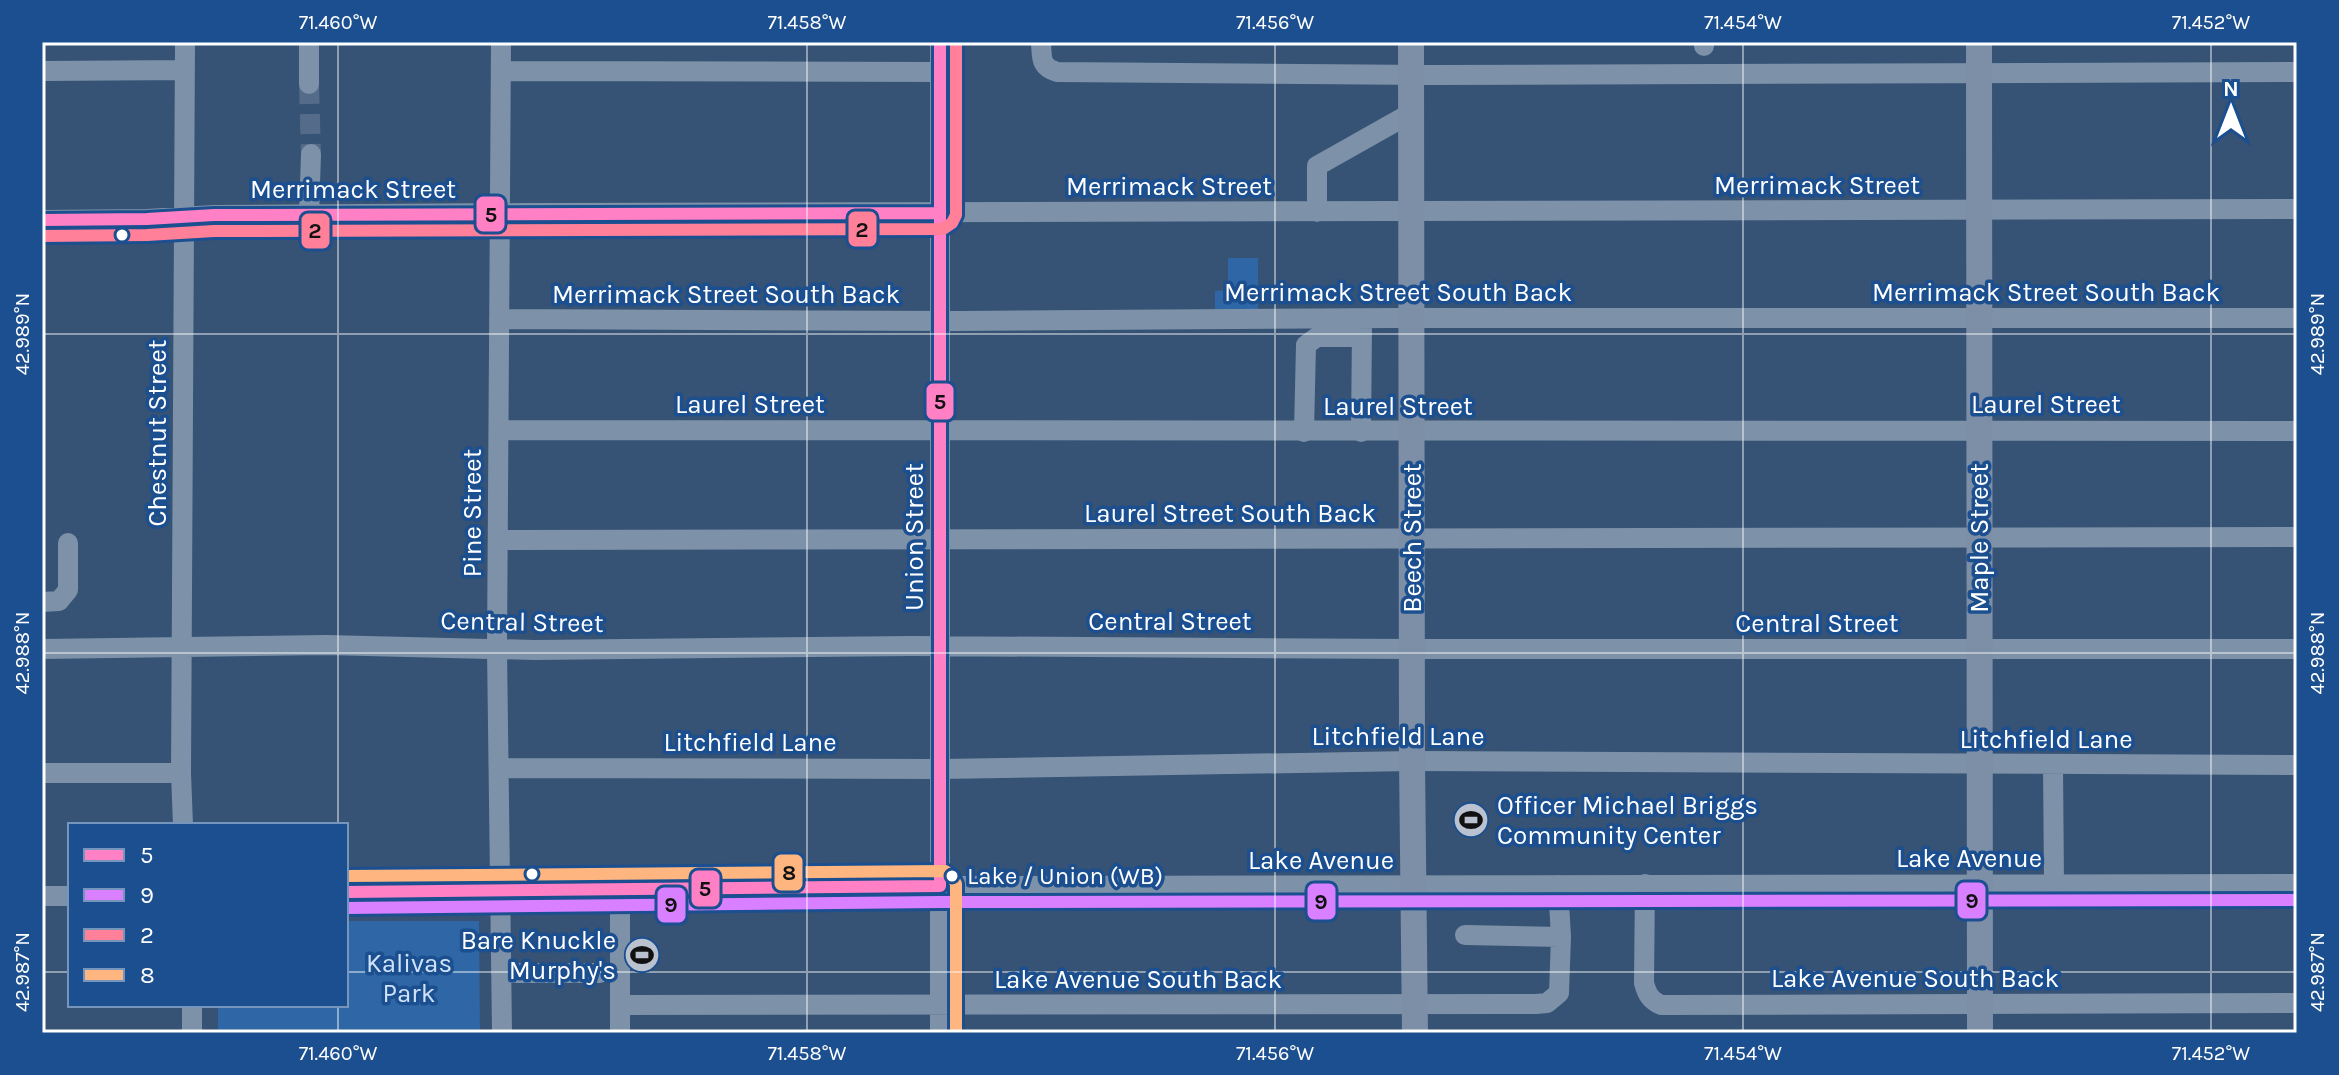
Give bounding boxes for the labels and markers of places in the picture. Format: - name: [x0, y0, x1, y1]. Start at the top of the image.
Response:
- unlabelled marker: [114, 227, 130, 243]
- place label: Officer Michael Briggs Community Center: [1497, 790, 1758, 851]
- sports icon: Officer Michael Briggs Community Center: [1452, 801, 1490, 839]
- place label: Lake / Union (WB): [967, 862, 1163, 890]
- unlabelled marker: [524, 866, 540, 882]
- marker: Lake / Union (WB): [944, 868, 960, 884]
- place label: Bare Knuckle Murphy's: [461, 925, 616, 986]
- sports icon: Bare Knuckle Murphy's: [623, 936, 661, 974]

